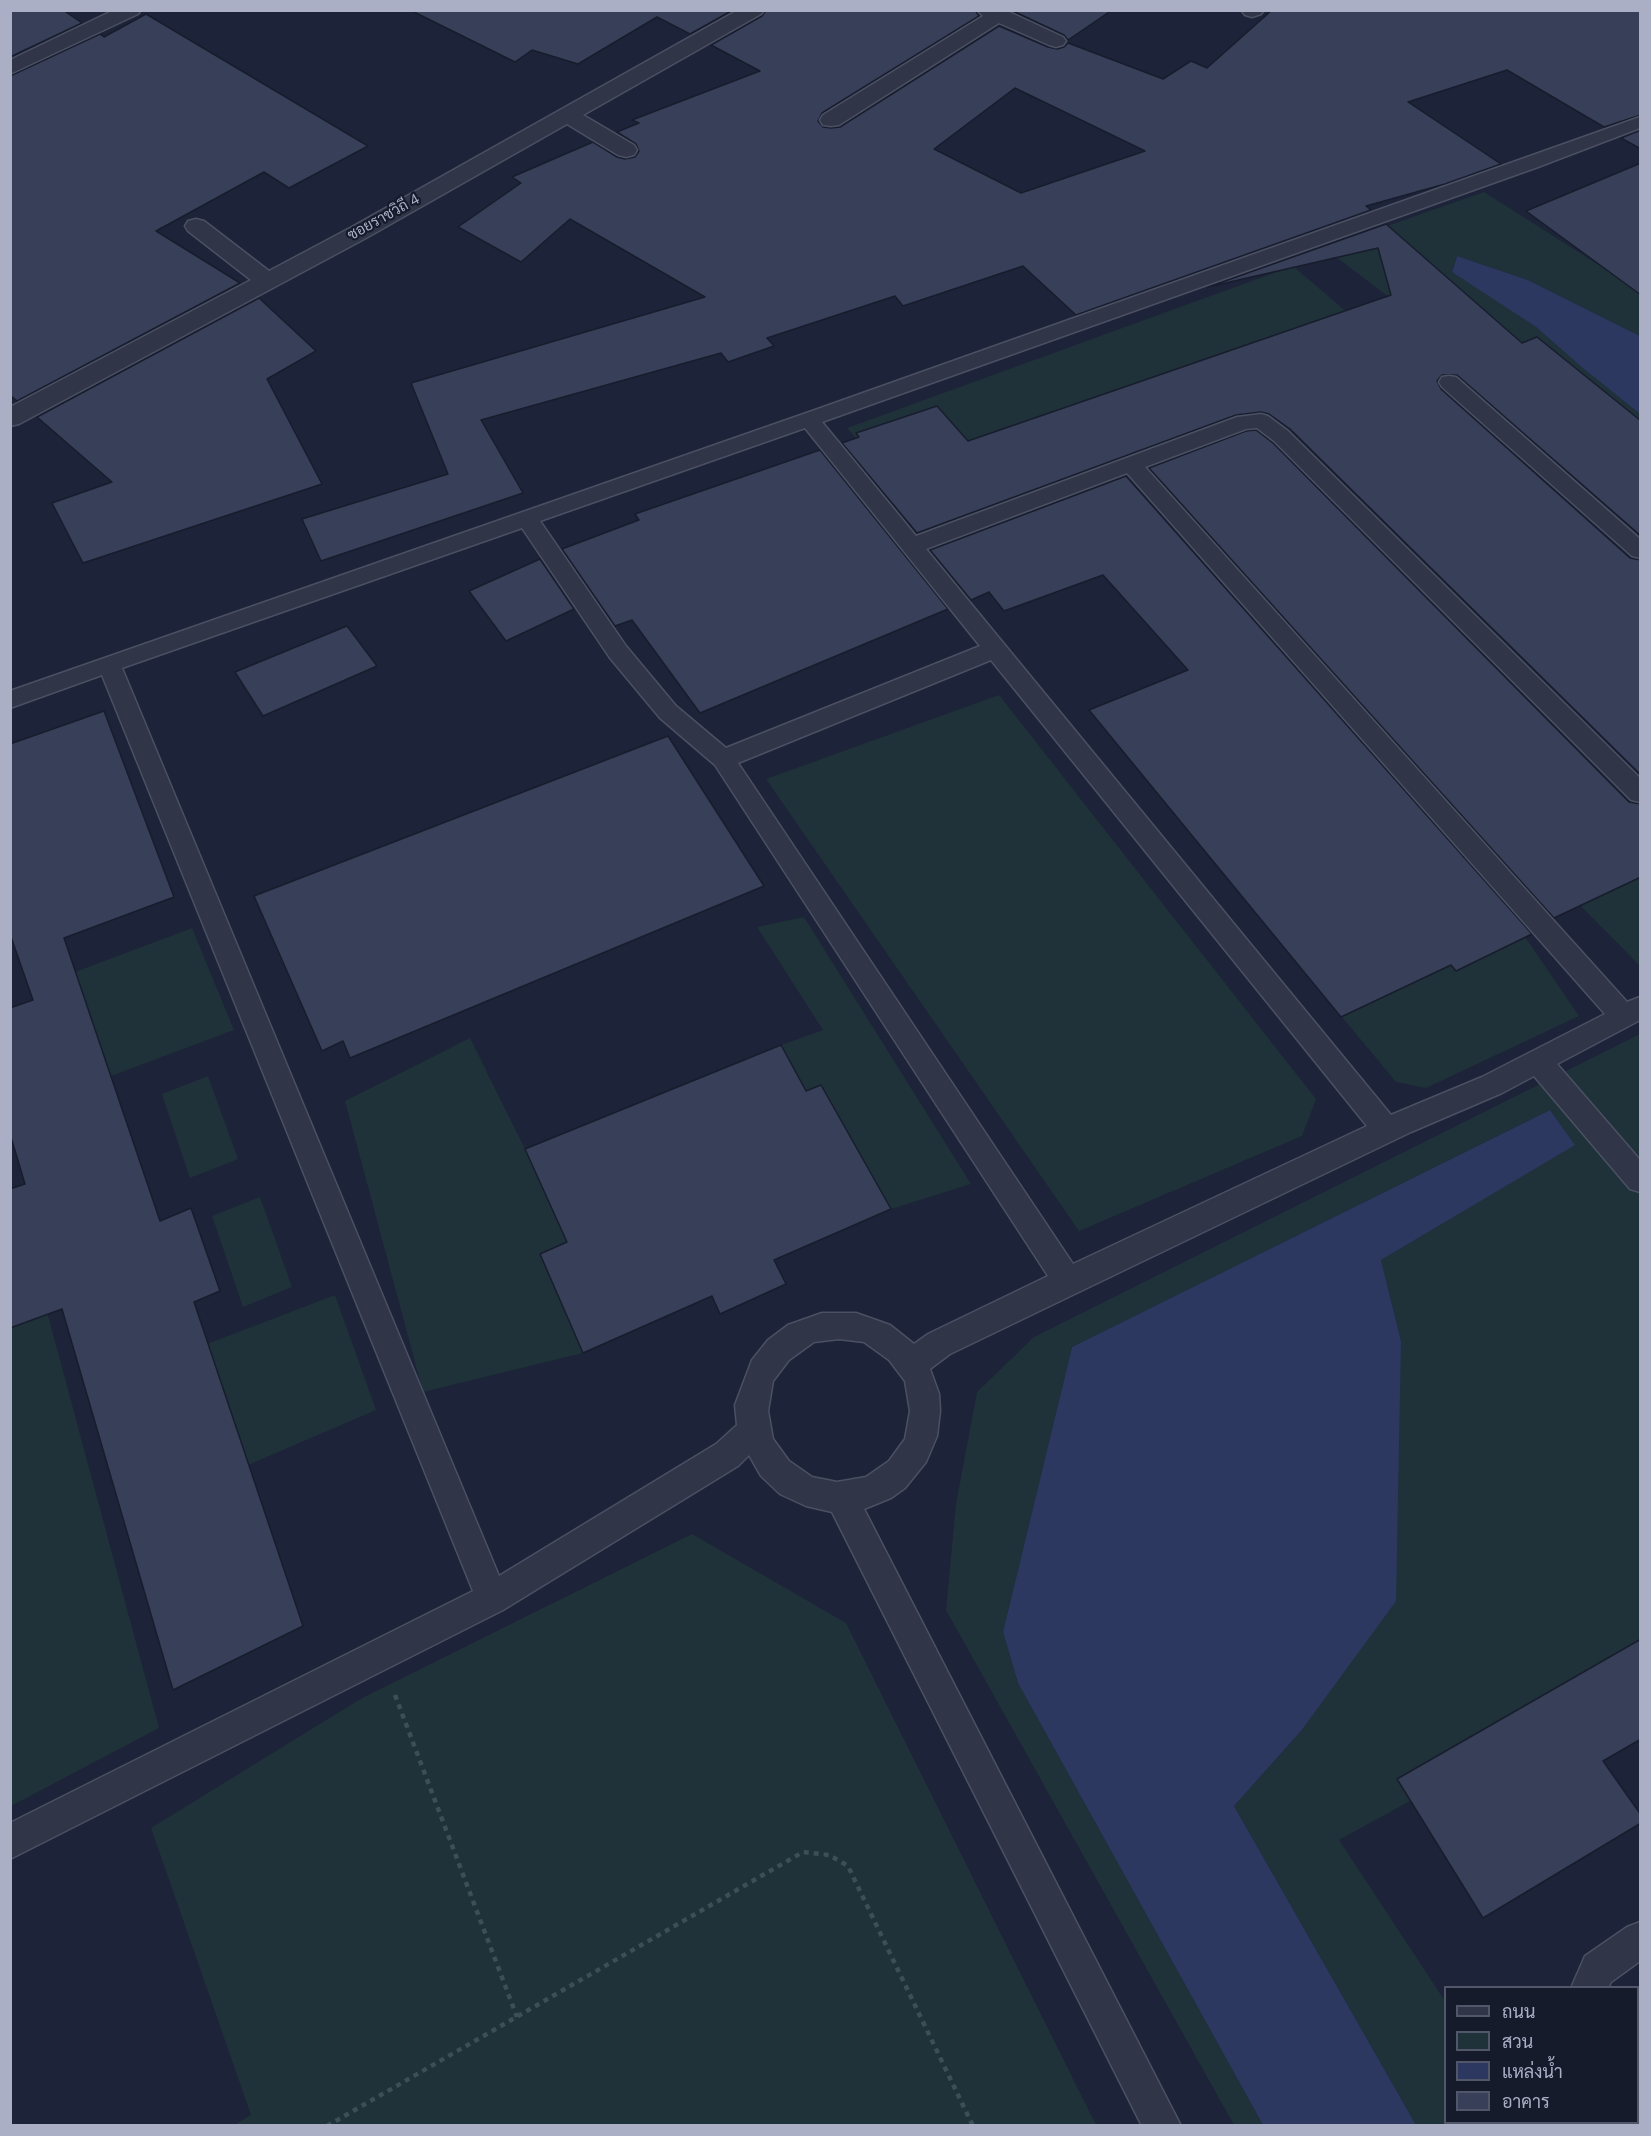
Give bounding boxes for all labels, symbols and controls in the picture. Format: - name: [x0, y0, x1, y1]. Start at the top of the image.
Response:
- street label: ซอยราชวิถี 4: [345, 191, 423, 245]
- legend: [1444, 1986, 1639, 2124]
- text: ถนน: [1502, 2000, 1535, 2024]
- text: สวน: [1502, 2030, 1533, 2054]
- text: แหล่งน้ำ: [1502, 2060, 1563, 2084]
- text: อาคาร: [1502, 2090, 1550, 2114]

